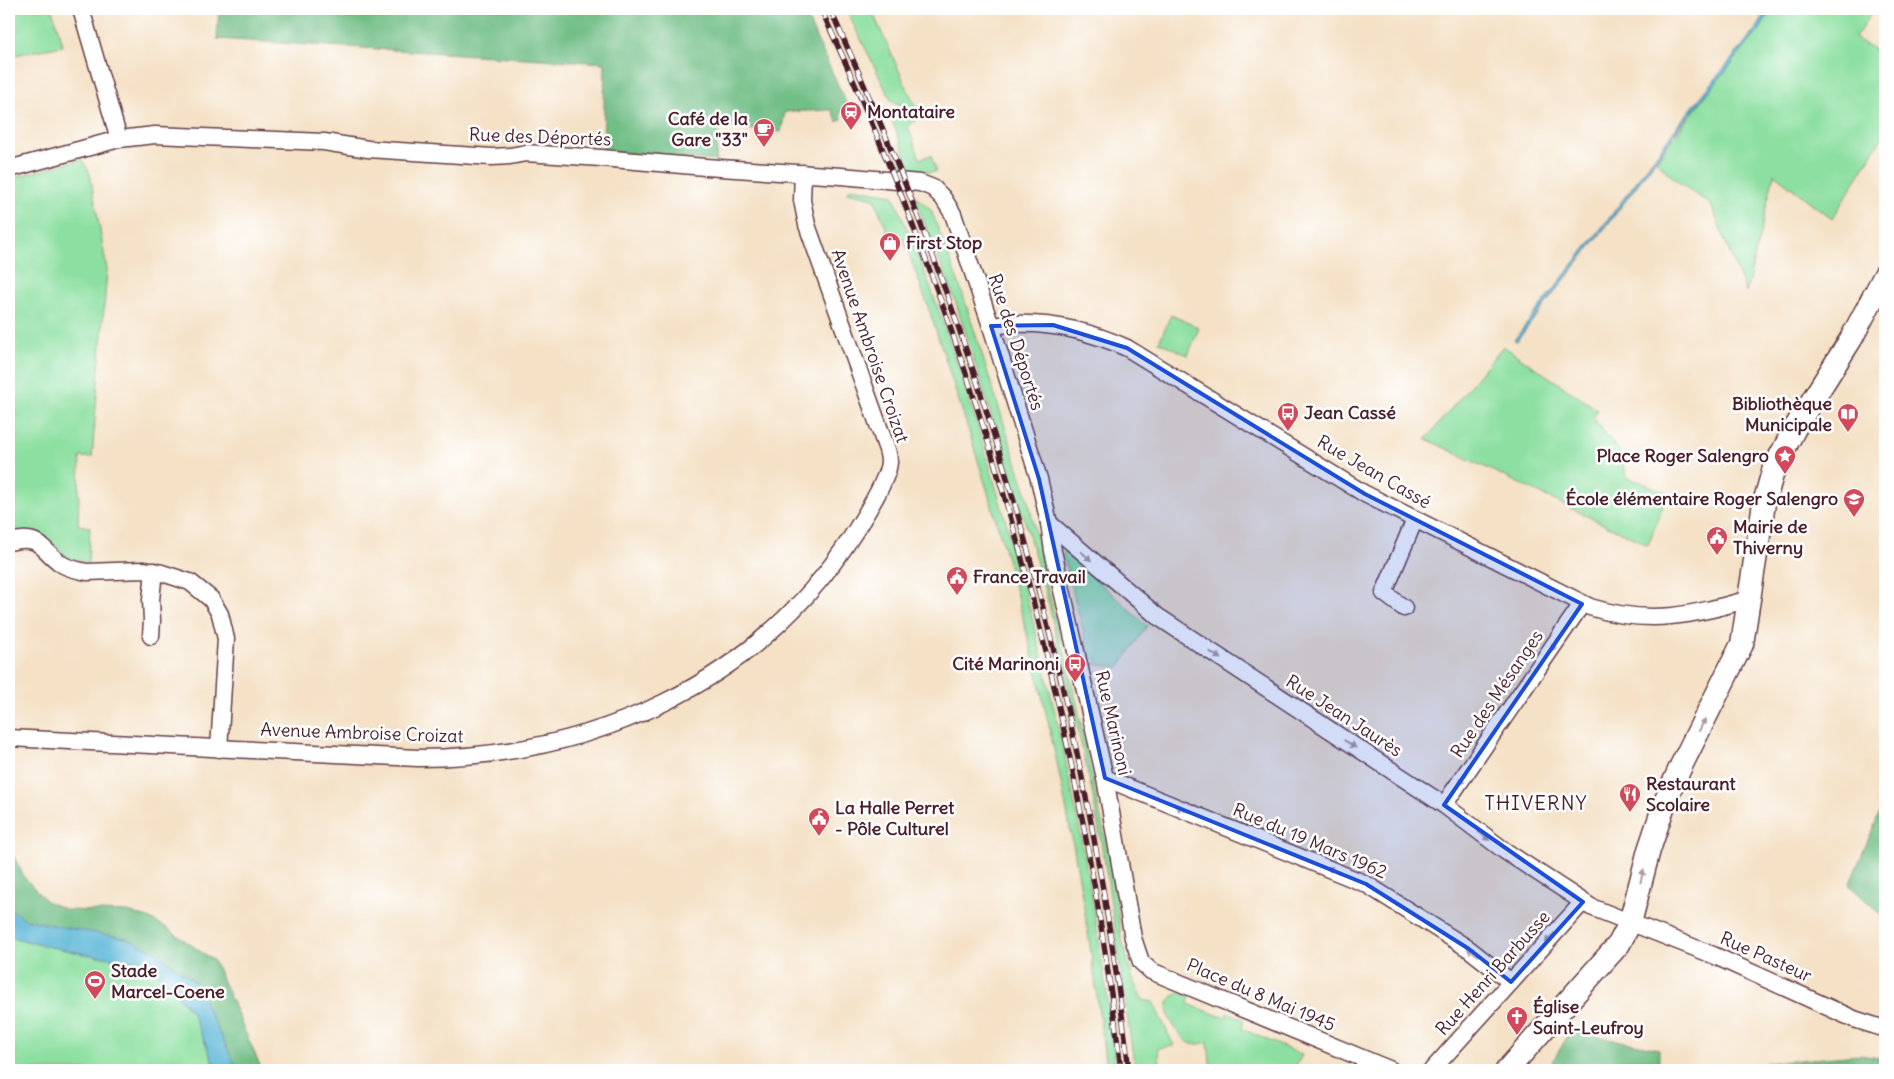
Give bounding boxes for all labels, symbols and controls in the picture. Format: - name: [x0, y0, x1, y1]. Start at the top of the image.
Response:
- station icon: Montataire: [839, 100, 863, 131]
- place label: Montataire: [867, 100, 955, 123]
- place label: Café de la Gare "33": [668, 107, 748, 151]
- cafe icon: Café de la Gare "33": [752, 117, 776, 148]
- street label: Rue des Déportés: [468, 123, 612, 150]
- shop icon: First Stop: [878, 231, 902, 262]
- place label: First Stop: [906, 231, 982, 254]
- street label: Avenue Ambroise Croizat: [827, 246, 914, 446]
- street label: Rue des Déportés: [984, 271, 1049, 413]
- place label: Bibliothèque Municipale: [1732, 392, 1832, 436]
- bus stop icon: Jean Cassé: [1276, 401, 1300, 432]
- place label: Jean Cassé: [1304, 401, 1396, 424]
- library icon: Bibliothèque Municipale: [1836, 402, 1860, 433]
- street label: Rue Jean Cassé: [1313, 430, 1435, 513]
- place label: Place Roger Salengro: [1597, 444, 1769, 467]
- place icon: Place Roger Salengro: [1773, 444, 1797, 475]
- place label: École élémentaire Roger Salengro: [1566, 487, 1838, 510]
- school or university icon: École élémentaire Roger Salengro: [1842, 487, 1866, 518]
- place label: Mairie de Thiverny: [1733, 515, 1808, 559]
- public building icon: Mairie de Thiverny: [1705, 525, 1729, 556]
- one-way arrow: [1079, 550, 1092, 561]
- public building icon: France Travail: [945, 565, 969, 596]
- place label: France Travail: [973, 565, 1086, 588]
- street label: Rue des Mésanges: [1445, 625, 1548, 762]
- one-way arrow: [1550, 638, 1560, 651]
- one-way arrow: [1208, 650, 1221, 659]
- place label: Cité Marinoni: [952, 652, 1059, 675]
- bus stop icon: Cité Marinoni: [1063, 652, 1087, 683]
- street label: Rue Marinoni: [1090, 668, 1137, 778]
- street label: Rue Jean Jaurès: [1282, 669, 1407, 762]
- street label: Avenue Ambroise Croizat: [260, 717, 464, 748]
- one-way arrow: [1698, 718, 1706, 732]
- one-way arrow: [1344, 739, 1357, 749]
- one-way arrow: [1458, 772, 1468, 785]
- place label: Restaurant Scolaire: [1646, 772, 1736, 816]
- restaurant icon: Restaurant Scolaire: [1618, 782, 1642, 813]
- district label: THIVERNY: [1484, 790, 1588, 815]
- place label: La Halle Perret - Pôle Culturel: [835, 796, 955, 840]
- street label: Rue du 19 Mars 1962: [1230, 798, 1391, 883]
- one-way arrow: [1175, 805, 1190, 812]
- public building icon: La Halle Perret - Pôle Culturel: [807, 806, 831, 837]
- one-way arrow: [1477, 830, 1490, 841]
- one-way arrow: [1325, 866, 1340, 874]
- one-way arrow: [1638, 868, 1646, 883]
- street label: Rue Henri Barbusse: [1430, 905, 1555, 1040]
- street label: Rue Pasteur: [1717, 926, 1816, 987]
- one-way arrow: [1544, 932, 1556, 944]
- one-way arrow: [1466, 947, 1480, 957]
- street label: Place du 8 Mai 1945: [1183, 953, 1339, 1036]
- place label: Stade Marcel-Coene: [111, 959, 225, 1003]
- sports icon: Stade Marcel-Coene: [83, 969, 107, 1000]
- place label: Église Saint-Leufroy: [1533, 995, 1644, 1039]
- church icon: Église Saint-Leufroy: [1505, 1005, 1529, 1036]

